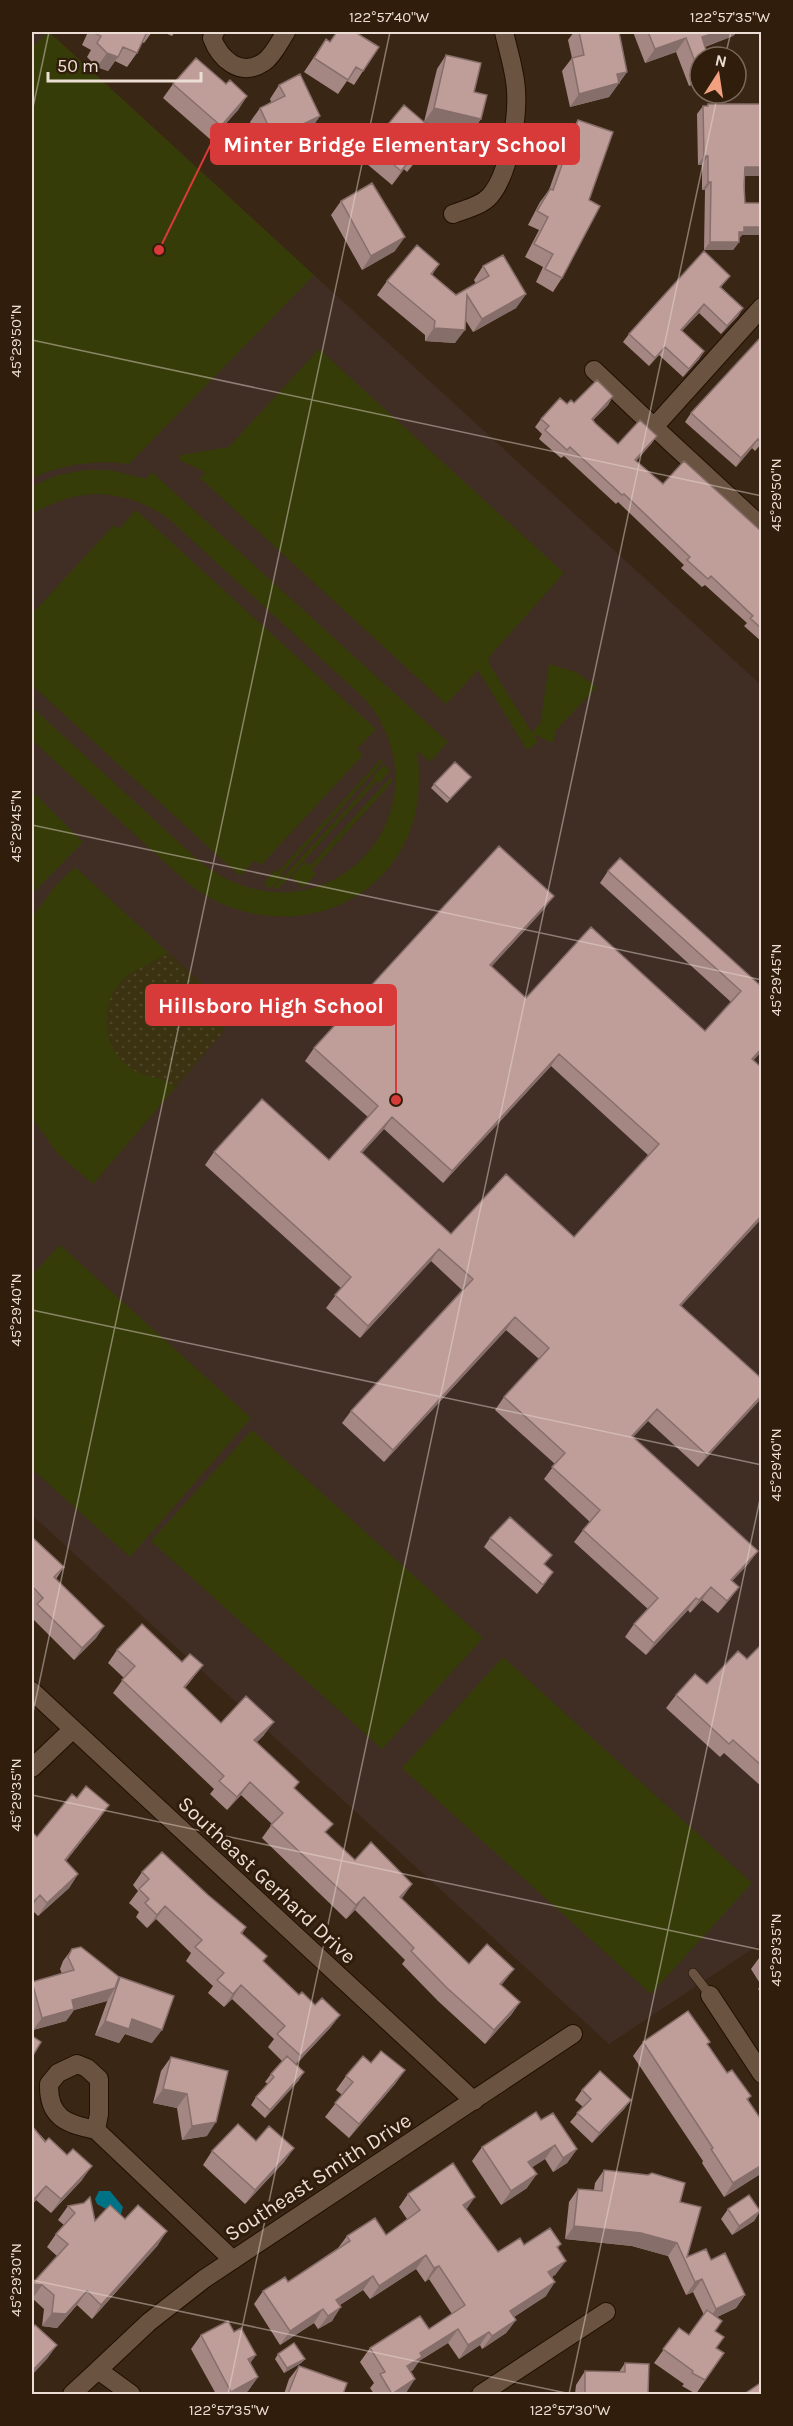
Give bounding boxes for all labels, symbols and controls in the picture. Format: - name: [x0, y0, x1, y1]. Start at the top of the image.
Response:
- text: 122°57'40"W: [349, 8, 430, 26]
- text: 122°57'35"W: [690, 8, 771, 26]
- scale bar: [48, 45, 201, 83]
- north arrow: [688, 45, 748, 105]
- text: N: [713, 50, 729, 71]
- text: 50 m: [57, 55, 99, 77]
- callout: Minter Bridge Elementary School: [211, 124, 579, 164]
- text: Minter Bridge Elementary School: [223, 132, 567, 158]
- text: 45°29'50"N: [7, 304, 25, 378]
- text: 45°29'50"N: [767, 458, 785, 532]
- text: 45°29'45"N: [7, 789, 25, 863]
- text: 45°29'45"N: [767, 943, 785, 1017]
- callout: Hillsboro High School: [146, 985, 396, 1025]
- text: Hillsboro High School: [158, 993, 384, 1019]
- text: 45°29'40"N: [7, 1273, 25, 1347]
- text: 45°29'40"N: [767, 1428, 785, 1502]
- text: 45°29'35"N: [7, 1758, 25, 1832]
- street label: Southeast Gerhard Drive: [173, 1791, 361, 1969]
- text: 45°29'35"N: [767, 1913, 785, 1987]
- street label: Southeast Smith Drive: [221, 2108, 415, 2246]
- text: 45°29'30"N: [7, 2243, 25, 2317]
- text: 122°57'35"W: [189, 2401, 270, 2419]
- text: 122°57'30"W: [530, 2401, 611, 2419]

